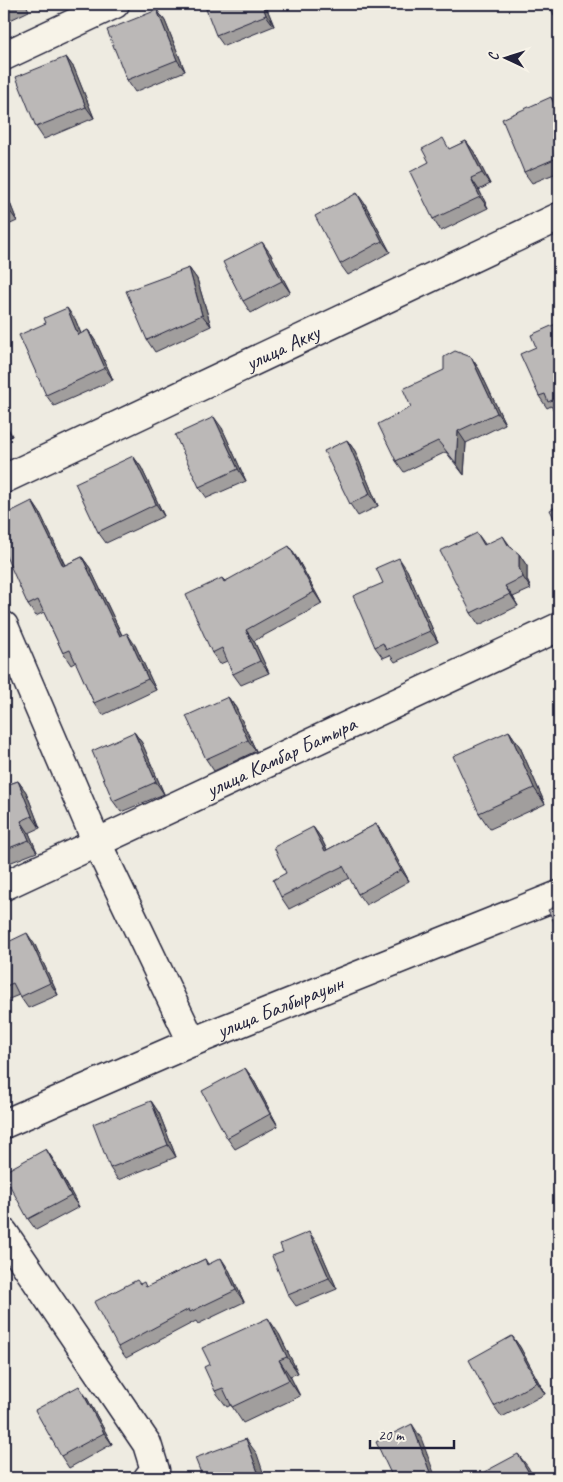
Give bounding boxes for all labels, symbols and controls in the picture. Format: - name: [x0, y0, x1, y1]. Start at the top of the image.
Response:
- north arrow: [480, 32, 530, 82]
- text: С: [485, 51, 502, 61]
- street label: улица Акку: [240, 318, 325, 377]
- street label: улица Камбар Батыра: [200, 710, 362, 804]
- street label: улица Балбырауын: [211, 969, 348, 1044]
- scale bar: [370, 1417, 454, 1449]
- text: 20 m: [378, 1426, 405, 1445]

